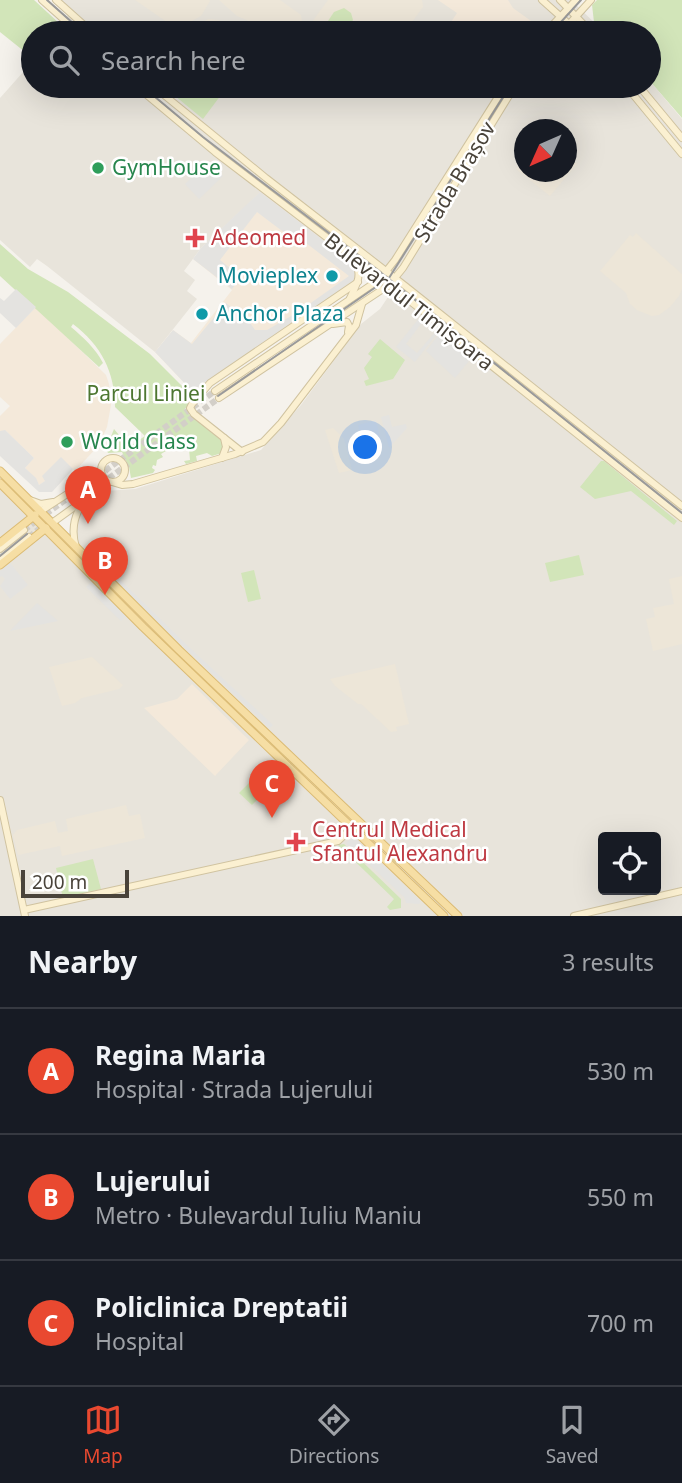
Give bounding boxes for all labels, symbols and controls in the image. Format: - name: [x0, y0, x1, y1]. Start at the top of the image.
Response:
- search box: [21, 21, 661, 98]
- icon: search: [45, 41, 83, 79]
- text: Search here: [101, 42, 246, 78]
- street label: Strada Brașov: [407, 116, 501, 247]
- north arrow: [514, 119, 577, 182]
- place label: GymHouse: [112, 153, 221, 181]
- marker: GymHouse: [90, 160, 106, 176]
- place label: Adeomed: [211, 223, 306, 251]
- street label: Bulevardul Timișoara: [319, 226, 500, 376]
- marker: Adeomed: [185, 228, 205, 248]
- place label: Movieplex: [218, 261, 318, 289]
- marker: Movieplex: [324, 268, 340, 284]
- place label: Anchor Plaza: [216, 299, 344, 327]
- marker: Anchor Plaza: [194, 306, 210, 322]
- park label: Parcul Liniei: [87, 379, 205, 407]
- place label: World Class: [81, 427, 196, 455]
- your location: [348, 430, 382, 464]
- marker: World Class: [59, 434, 75, 450]
- pin: A: [65, 466, 111, 524]
- pin: B: [82, 537, 128, 595]
- pin: C: [249, 760, 295, 818]
- place label: Centrul Medical Sfantul Alexandru: [312, 815, 488, 867]
- marker: Centrul Medical Sfantul Alexandru: [286, 832, 306, 852]
- map controls: [598, 832, 661, 895]
- button: locate: [598, 832, 661, 895]
- scale bar: [21, 867, 130, 899]
- text: 200 m: [32, 869, 87, 895]
- text: Nearby: [28, 941, 137, 982]
- text: 3 results: [562, 946, 654, 978]
- text: Regina Maria: [95, 1037, 266, 1073]
- text: A: [43, 1055, 59, 1087]
- text: 530 m: [587, 1055, 654, 1087]
- text: Hospital · Strada Lujerului: [95, 1073, 373, 1105]
- text: Lujerului: [95, 1163, 211, 1199]
- text: B: [43, 1181, 59, 1213]
- text: 550 m: [587, 1181, 654, 1213]
- text: Metro · Bulevardul Iuliu Maniu: [95, 1199, 422, 1231]
- text: Policlinica Dreptatii: [95, 1289, 348, 1325]
- text: C: [44, 1307, 58, 1339]
- text: 700 m: [587, 1307, 654, 1339]
- text: Hospital: [95, 1325, 184, 1357]
- tab: Map: [83, 1401, 123, 1469]
- tab: Directions: [289, 1401, 379, 1469]
- tab: Saved: [546, 1401, 599, 1469]

